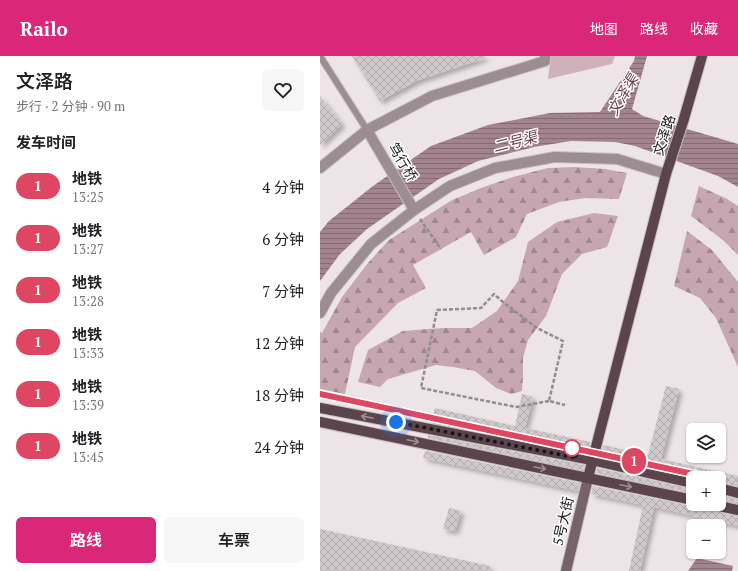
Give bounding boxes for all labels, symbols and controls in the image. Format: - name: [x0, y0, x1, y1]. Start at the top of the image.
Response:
- text: Railo: [20, 16, 68, 41]
- text: 地图: [590, 19, 618, 38]
- text: 路线: [640, 19, 668, 38]
- text: 收藏: [690, 19, 718, 38]
- text: 文泽路: [16, 68, 73, 93]
- water label: 文泽渠: [602, 68, 643, 119]
- button: heart: [262, 69, 304, 111]
- text: 步行 · 2 分钟 · 90 m: [16, 97, 125, 115]
- street label: 文泽路: [648, 112, 679, 158]
- water label: 二号渠: [490, 125, 541, 156]
- text: 发车时间: [16, 132, 76, 152]
- street label: 笃行桥: [384, 139, 422, 185]
- text: 地铁: [72, 168, 102, 188]
- text: 1: [34, 176, 42, 195]
- text: 4 分钟: [262, 177, 304, 197]
- text: 13:25: [72, 188, 104, 206]
- text: 地铁: [72, 220, 102, 240]
- text: 1: [34, 228, 42, 247]
- text: 6 分钟: [262, 229, 304, 249]
- text: 13:27: [72, 240, 104, 258]
- text: 地铁: [72, 272, 102, 292]
- text: 1: [34, 280, 42, 299]
- text: 7 分钟: [262, 281, 304, 301]
- text: 13:28: [72, 292, 104, 310]
- text: 地铁: [72, 324, 102, 344]
- text: 1: [34, 332, 42, 351]
- text: 12 分钟: [254, 333, 304, 353]
- text: 13:33: [72, 344, 104, 362]
- text: 地铁: [72, 376, 102, 396]
- text: 1: [34, 384, 42, 403]
- text: 18 分钟: [254, 385, 304, 405]
- text: 13:39: [72, 396, 104, 414]
- your location: [386, 412, 406, 432]
- one-way arrow: [360, 413, 373, 421]
- map controls: [686, 423, 726, 559]
- button: layers: [686, 423, 726, 463]
- text: 地铁: [72, 428, 102, 448]
- text: 1: [34, 436, 42, 455]
- text: 24 分钟: [254, 437, 304, 457]
- one-way arrow: [406, 438, 419, 446]
- unlabelled marker: [563, 439, 581, 457]
- text: 13:45: [72, 448, 104, 466]
- line badge: 1: [621, 448, 647, 474]
- text: 1: [630, 451, 638, 470]
- one-way arrow: [533, 464, 546, 472]
- button: +: [686, 471, 726, 511]
- one-way arrow: [619, 482, 632, 490]
- street label: 5号大街: [548, 495, 577, 547]
- button: 路线: [16, 517, 156, 563]
- button: 车票: [164, 517, 304, 563]
- button: −: [686, 519, 726, 559]

